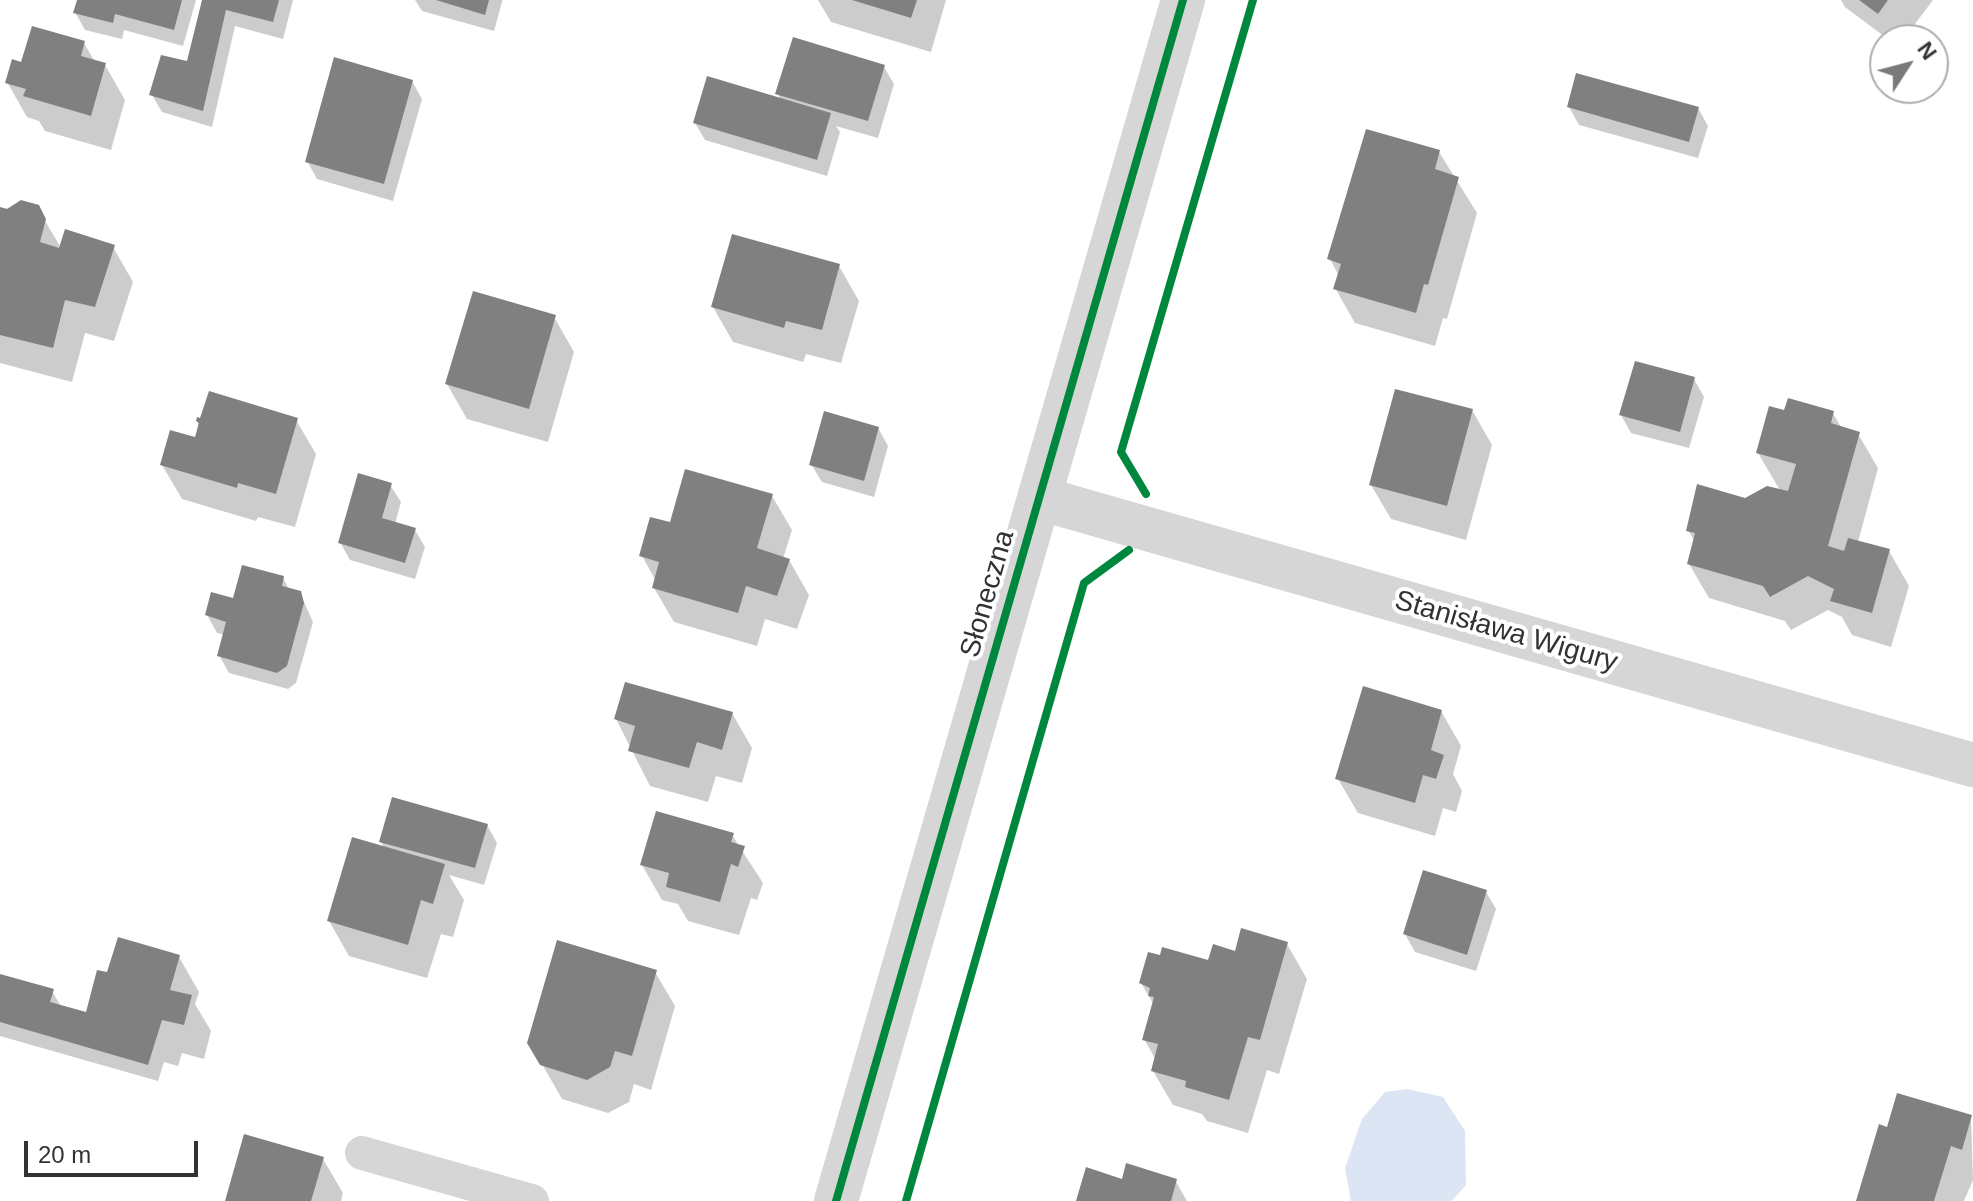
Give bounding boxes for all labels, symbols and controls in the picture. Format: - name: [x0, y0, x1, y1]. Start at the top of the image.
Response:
- north arrow: [1869, 24, 1949, 104]
- text: N: [1912, 37, 1942, 65]
- street label: Słoneczna: [954, 527, 1022, 661]
- street label: Stanisława Wigury: [1391, 584, 1621, 680]
- scale bar: [28, 1125, 202, 1175]
- text: 20 m: [38, 1141, 91, 1168]

